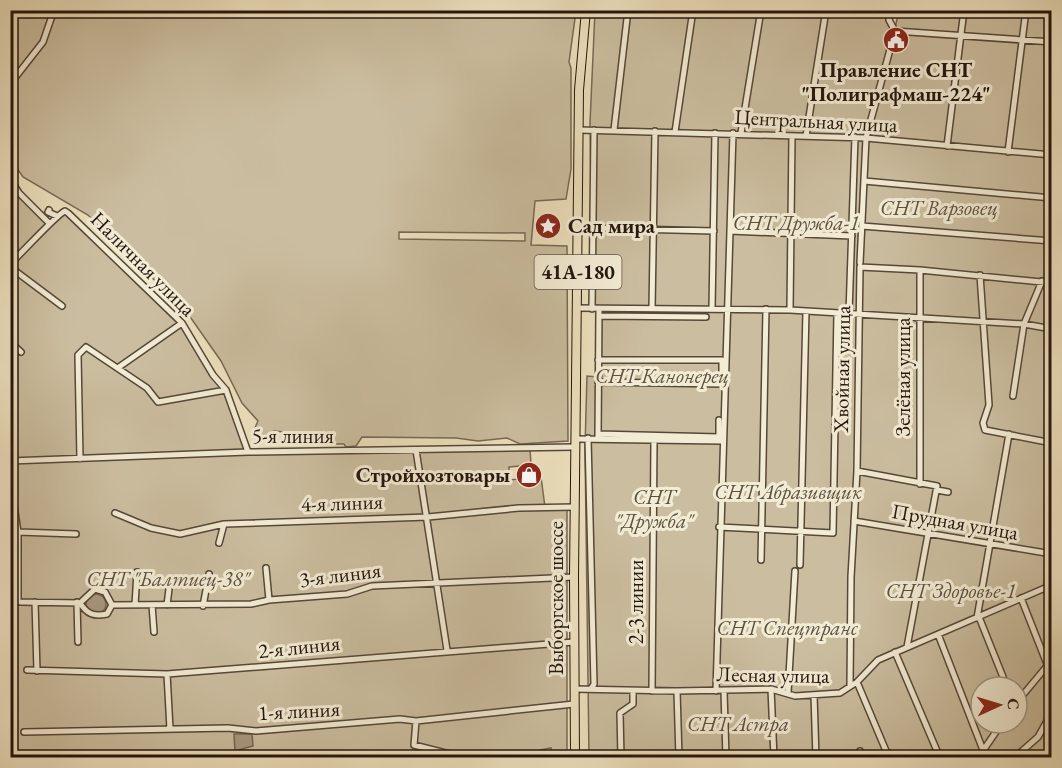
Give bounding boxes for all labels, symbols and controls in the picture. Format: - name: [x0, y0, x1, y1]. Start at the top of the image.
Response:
- public building icon: Правление СНТ "Полиграфмаш-224": [881, 25, 911, 55]
- place label: Правление СНТ "Полиграфмаш-224": [801, 56, 991, 107]
- street label: Центральная улица: [734, 103, 899, 138]
- park label: СНТ Варзовец: [880, 194, 998, 221]
- street label: Наличная улица: [85, 205, 202, 322]
- park label: СНТ Дружба-1: [733, 209, 859, 236]
- place icon: Сад мира: [533, 211, 563, 241]
- place label: Сад мира: [568, 212, 656, 239]
- road number: 41А-180: [534, 255, 622, 289]
- street label: Хвойная улица: [827, 305, 856, 434]
- street label: Зелёная улица: [889, 317, 916, 437]
- park label: СНТ Канонерец: [595, 362, 729, 389]
- street label: 5-я линия: [252, 422, 334, 449]
- shop icon: Стройхозтовары: [514, 460, 544, 490]
- place label: Стройхозтовары: [356, 461, 510, 488]
- park label: СНТ Абразивщик: [714, 478, 863, 505]
- park label: СНТ "Дружба": [615, 483, 695, 534]
- street label: 4-я линия: [301, 488, 383, 517]
- street label: Прудная улица: [890, 497, 1021, 546]
- street label: Выборгское шоссе: [542, 521, 569, 675]
- street label: 3-я линия: [298, 556, 382, 593]
- street label: 2-3 линии: [622, 560, 649, 644]
- park label: СНТ "Балтиец-38": [86, 565, 252, 592]
- park label: СНТ Здоровье-1: [886, 577, 1016, 604]
- park label: СНТ Спецтранс: [716, 614, 858, 641]
- street label: 2-я линия: [257, 629, 341, 664]
- street label: Лесная улица: [716, 660, 830, 689]
- north arrow: [969, 675, 1029, 735]
- street label: 1-я линия: [257, 695, 341, 726]
- text: С: [1003, 698, 1024, 710]
- park label: СНТ Астра: [687, 710, 789, 737]

